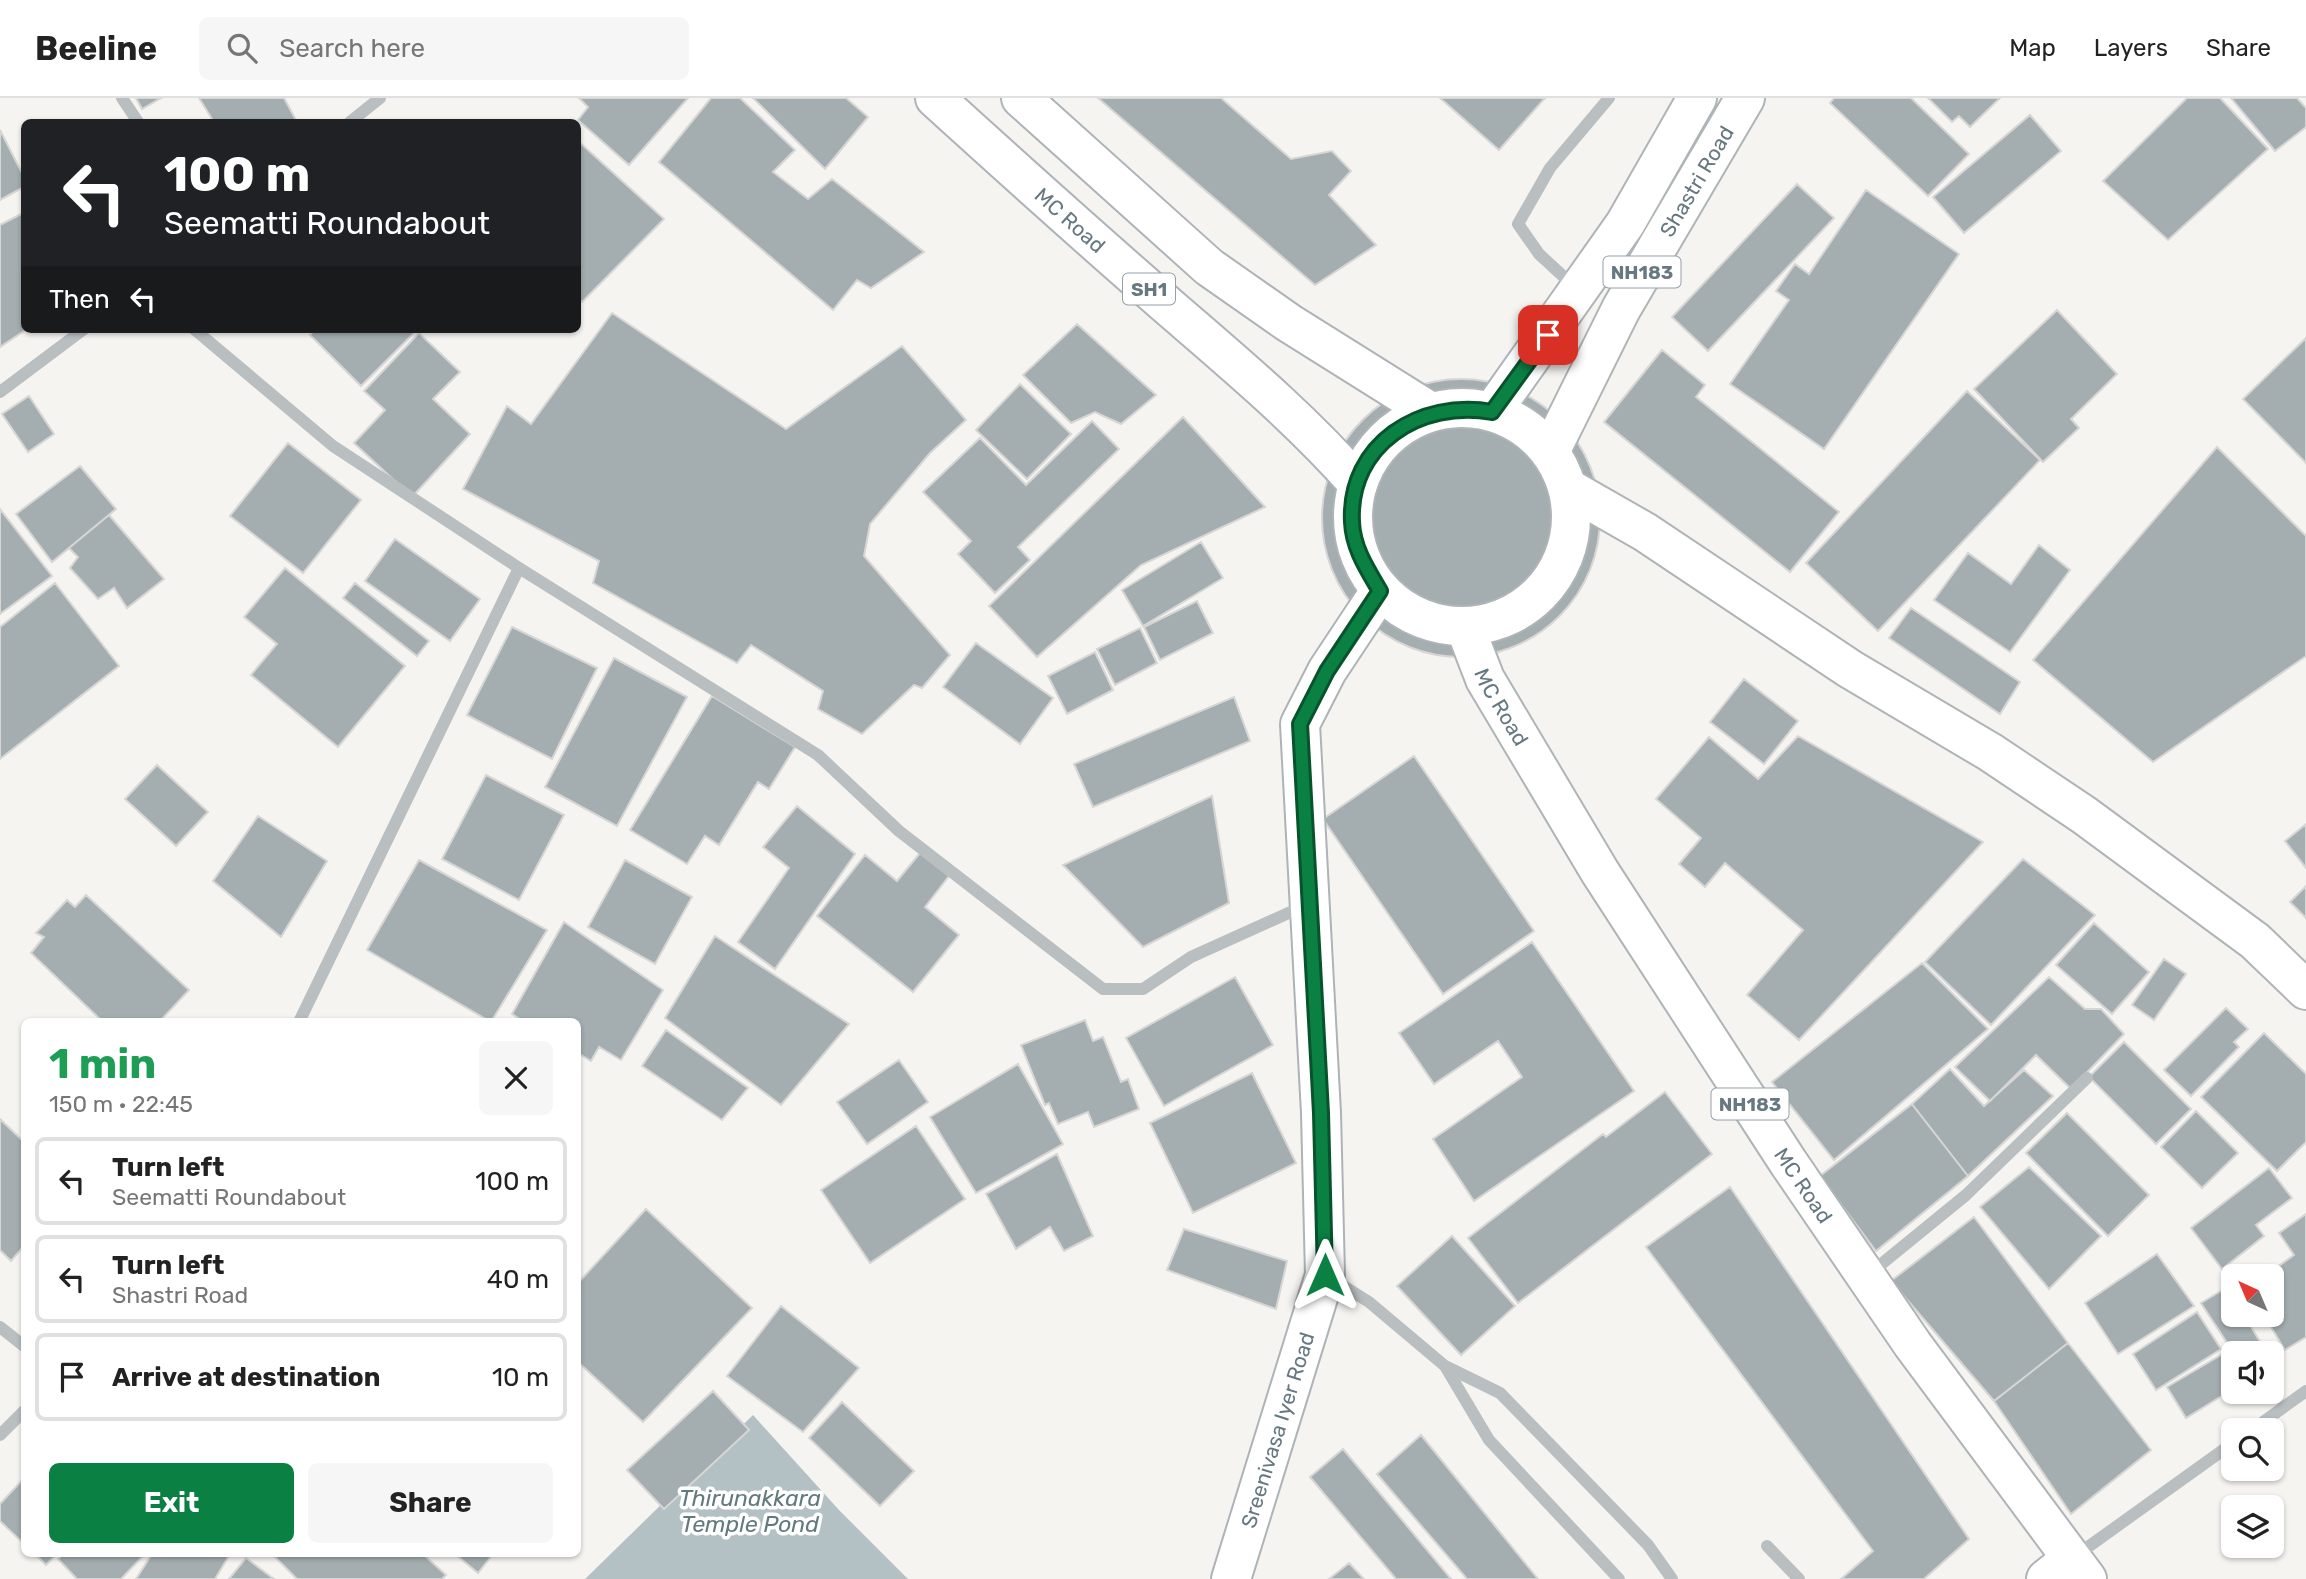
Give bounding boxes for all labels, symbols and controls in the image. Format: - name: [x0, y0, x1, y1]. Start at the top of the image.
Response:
- search box: [199, 17, 689, 80]
- text: Beeline: [35, 29, 157, 68]
- icon: search: [223, 29, 261, 67]
- text: Search here: [279, 33, 425, 64]
- text: Map: [2009, 34, 2056, 62]
- text: Layers: [2094, 34, 2168, 62]
- text: Share: [2206, 34, 2271, 62]
- street label: Shastri Road: [1654, 121, 1738, 241]
- text: 100 m: [164, 145, 310, 203]
- icon: left: [49, 147, 140, 238]
- street label: MC Road: [1030, 182, 1111, 258]
- text: Seematti Roundabout: [164, 204, 490, 242]
- road number: NH183: [1604, 256, 1680, 288]
- road number: SH1: [1123, 274, 1175, 304]
- icon: left: [124, 280, 162, 318]
- text: Then: [49, 284, 110, 315]
- pin: [1518, 305, 1578, 365]
- icon: arrive: [1529, 316, 1567, 354]
- street label: MC Road: [1470, 665, 1534, 750]
- text: 1 min: [49, 1039, 156, 1089]
- button: close: [479, 1041, 553, 1115]
- road number: NH183: [1712, 1088, 1788, 1120]
- text: 150 m · 22:45: [49, 1090, 193, 1118]
- street label: MC Road: [1769, 1143, 1838, 1228]
- text: Turn left: [112, 1152, 224, 1183]
- icon: left: [53, 1162, 91, 1200]
- text: 100 m: [475, 1166, 549, 1197]
- text: Seematti Roundabout: [112, 1183, 346, 1211]
- position arrow: [1288, 1238, 1362, 1312]
- text: Turn left: [112, 1250, 224, 1281]
- icon: left: [53, 1260, 91, 1298]
- text: 40 m: [487, 1264, 549, 1295]
- north arrow: [2221, 1264, 2284, 1326]
- map controls: [2221, 1264, 2284, 1558]
- text: Shastri Road: [112, 1281, 248, 1309]
- street label: Sreenivasa Iyer Road: [1235, 1329, 1319, 1531]
- button: sound: [2221, 1341, 2284, 1404]
- icon: arrive: [53, 1358, 91, 1396]
- text: Arrive at destination: [112, 1362, 380, 1393]
- text: 10 m: [492, 1362, 549, 1393]
- button: search: [2221, 1418, 2284, 1481]
- button: Exit: [49, 1463, 294, 1543]
- button: Share: [308, 1463, 553, 1543]
- water label: Thirunakkara Temple Pond: [679, 1484, 821, 1538]
- button: layers: [2221, 1495, 2284, 1558]

